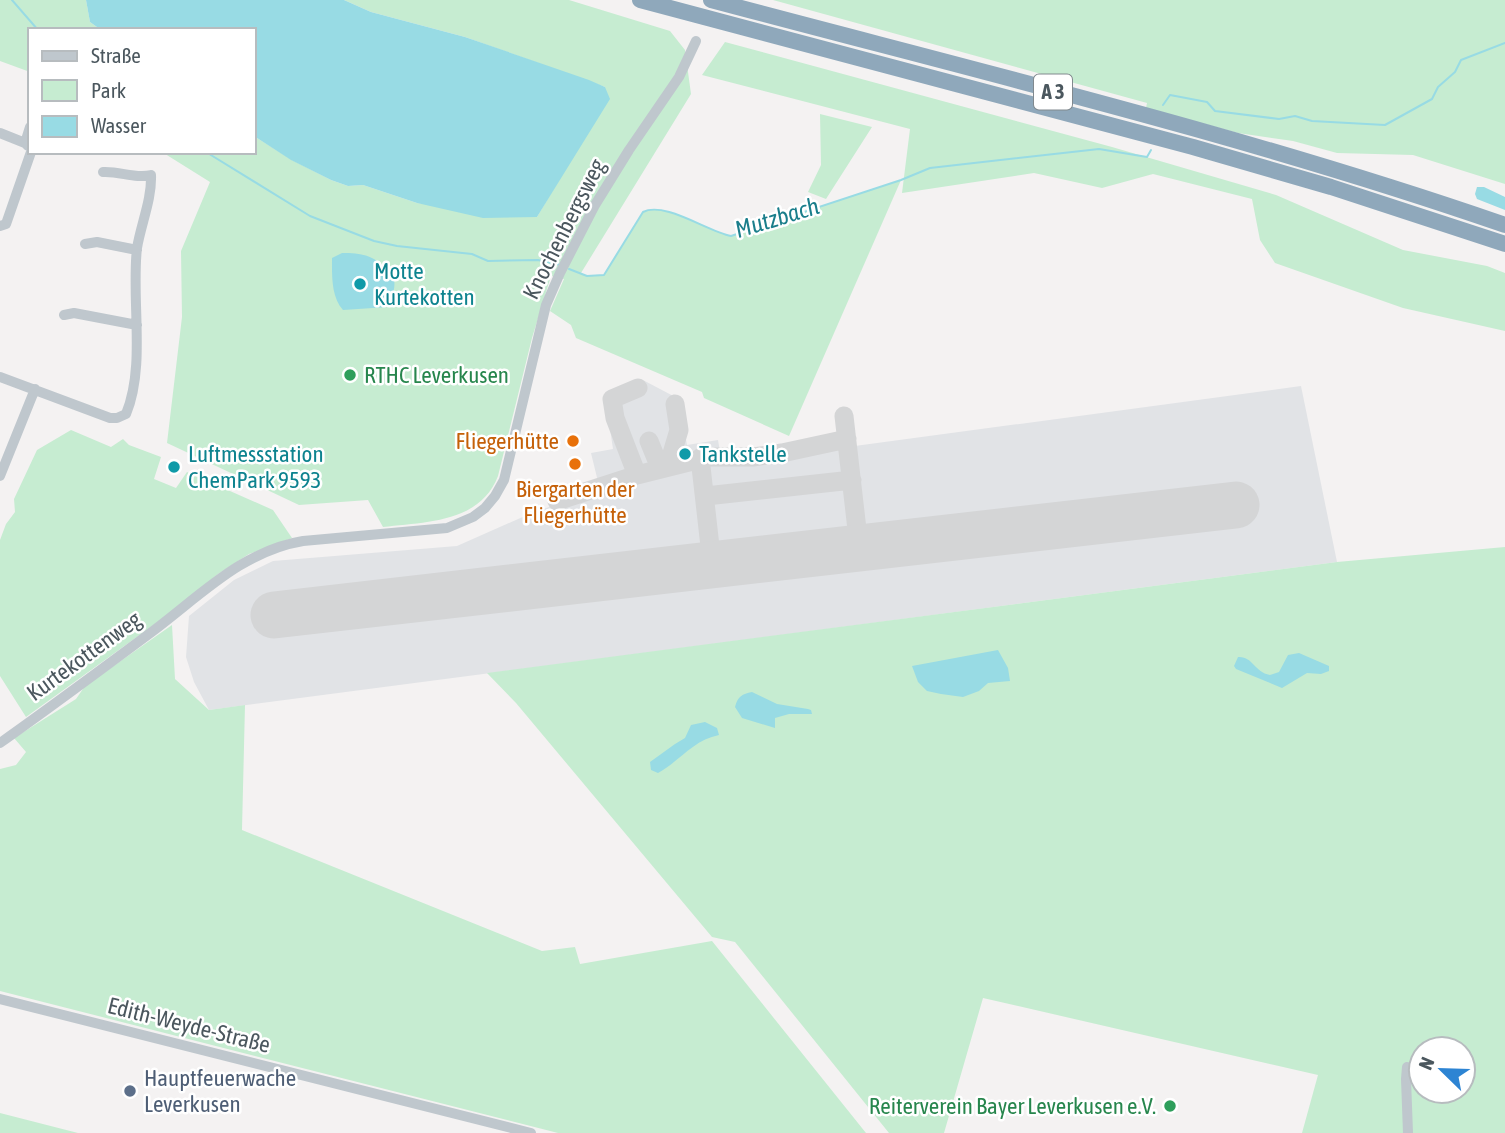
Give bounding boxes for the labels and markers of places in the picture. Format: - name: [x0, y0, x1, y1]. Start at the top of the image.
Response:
- place label: Motte Kurtekotten: [374, 258, 475, 310]
- marker: Motte Kurtekotten: [352, 276, 368, 292]
- place label: RTHC Leverkusen: [364, 362, 509, 388]
- marker: RTHC Leverkusen: [342, 367, 358, 383]
- place label: Fliegerhütte: [456, 428, 559, 454]
- marker: Fliegerhütte: [565, 433, 581, 449]
- place label: Luftmessstation ChemPark 9593: [188, 441, 324, 493]
- place label: Tankstelle: [699, 441, 787, 467]
- marker: Tankstelle: [677, 446, 693, 462]
- marker: Biergarten der Fliegerhütte: [567, 456, 583, 472]
- marker: Luftmessstation ChemPark 9593: [166, 459, 182, 475]
- place label: Biergarten der Fliegerhütte: [516, 476, 636, 528]
- place label: Hauptfeuerwache Leverkusen: [144, 1065, 296, 1117]
- marker: Hauptfeuerwache Leverkusen: [122, 1083, 138, 1099]
- place label: Reiterverein Bayer Leverkusen e.V.: [869, 1093, 1156, 1119]
- marker: Reiterverein Bayer Leverkusen e.V.: [1162, 1098, 1178, 1114]

